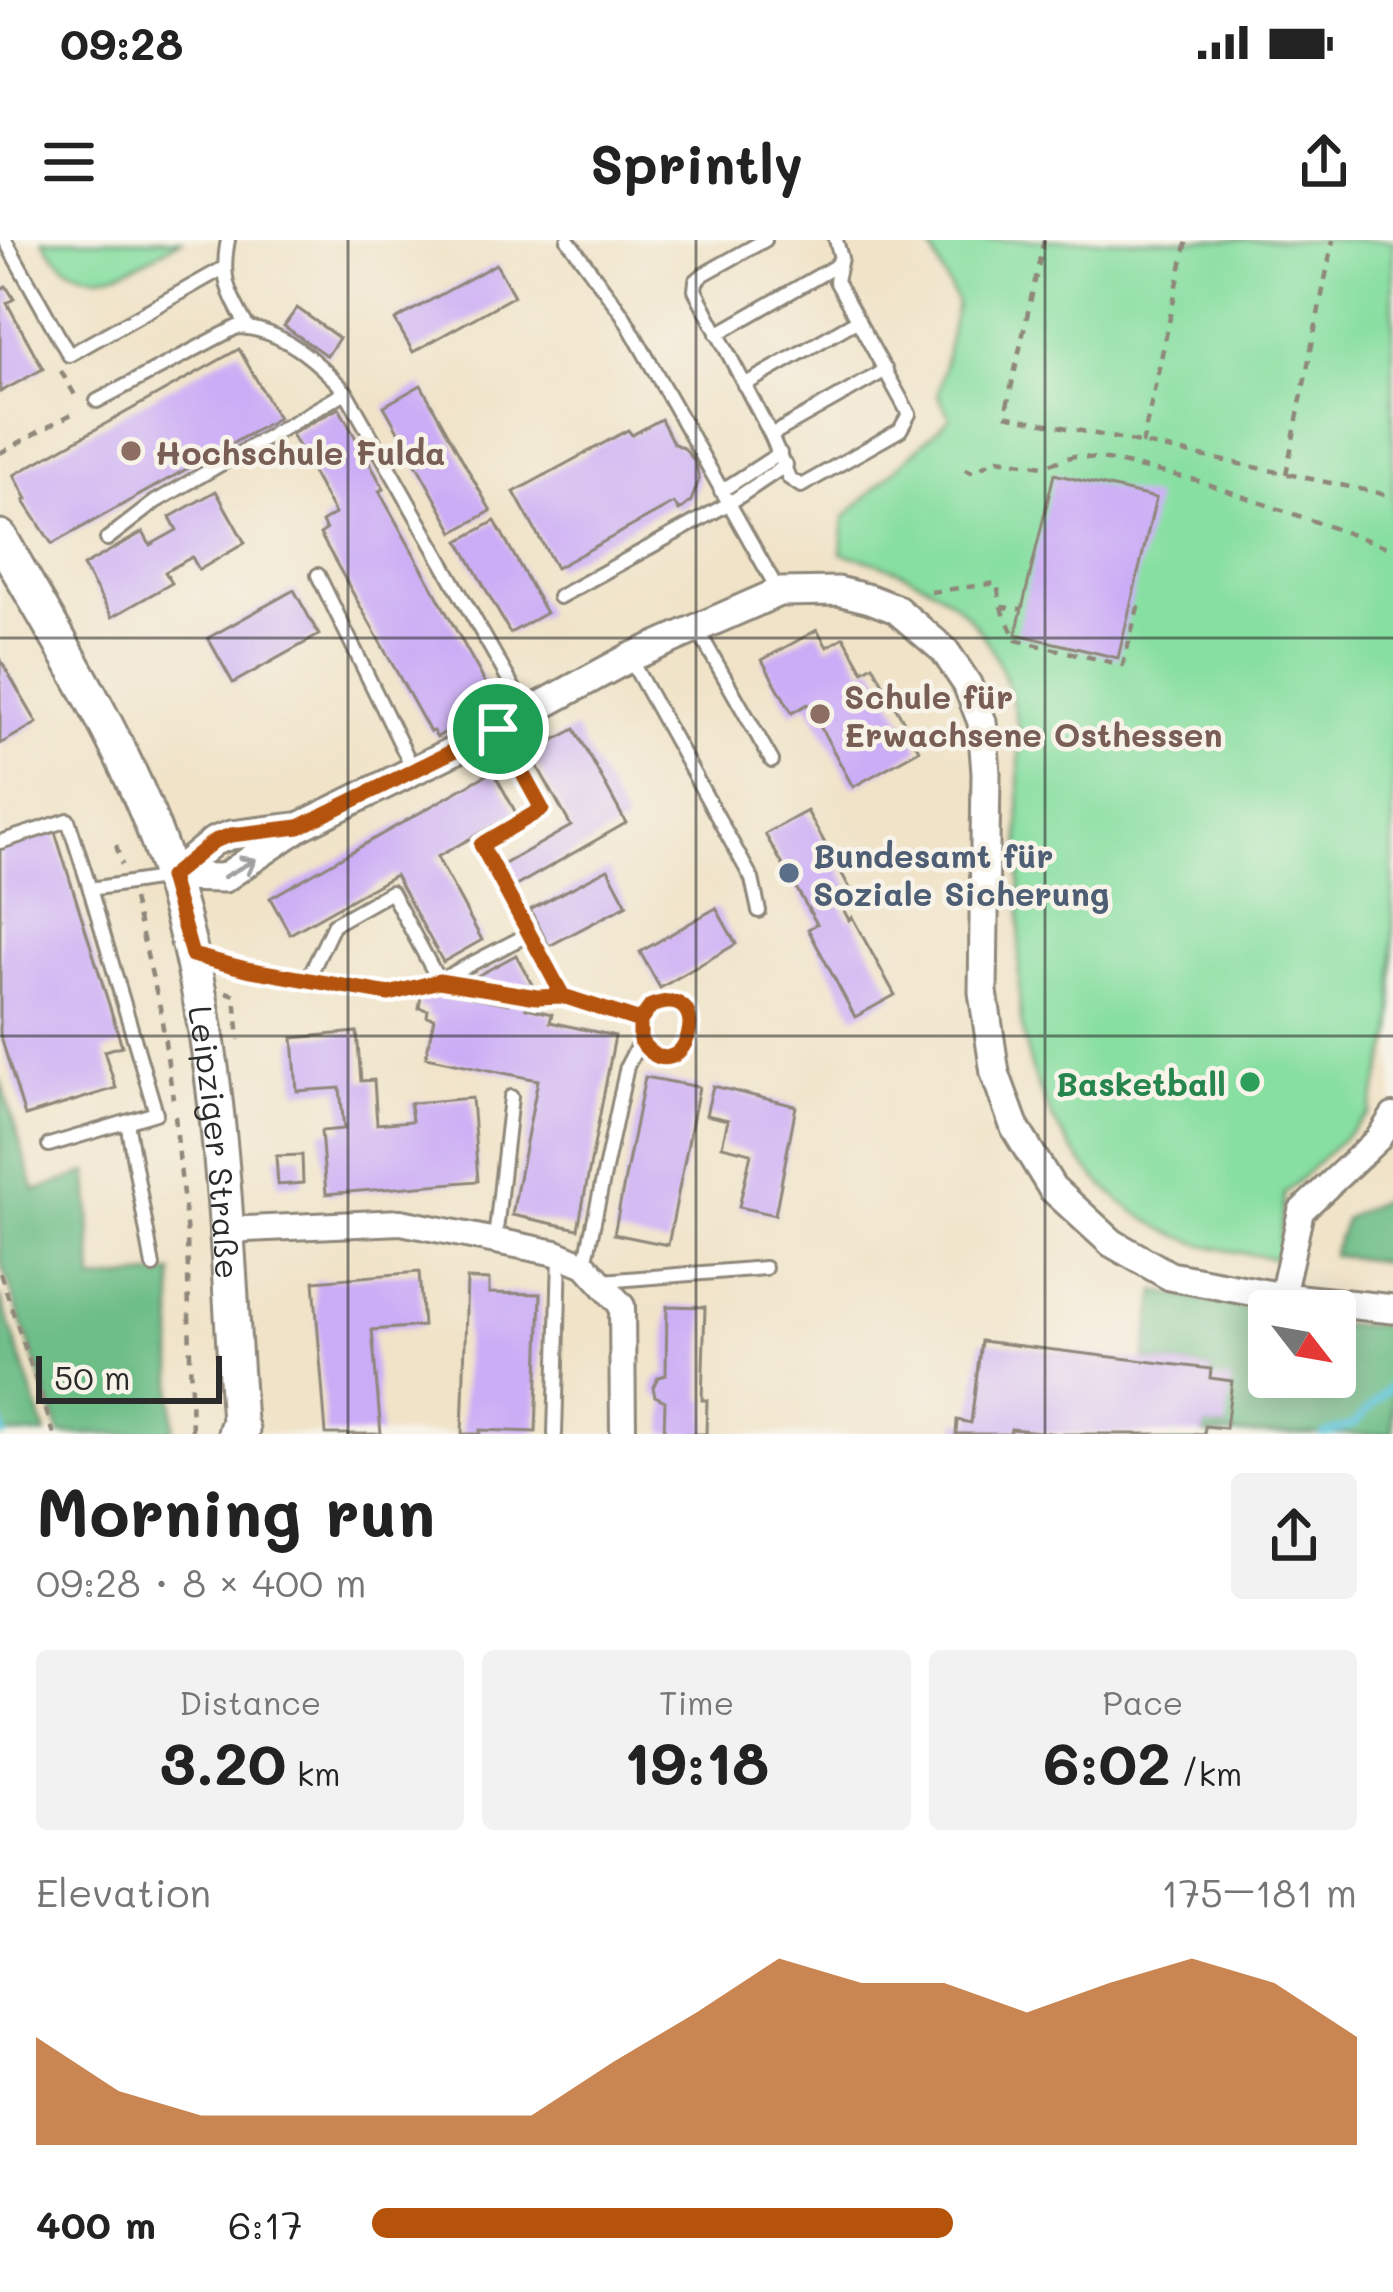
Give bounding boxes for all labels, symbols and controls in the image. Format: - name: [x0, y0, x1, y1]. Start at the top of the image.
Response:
- text: 09:28: [60, 13, 183, 71]
- text: Sprintly: [590, 127, 803, 198]
- icon: menu: [36, 129, 102, 195]
- icon: share: [1291, 129, 1357, 195]
- place label: Hochschule Fulda: [155, 430, 446, 473]
- marker: Hochschule Fulda: [118, 438, 144, 464]
- place label: Schule für Erwachsene Osthessen: [844, 674, 1222, 755]
- pin: [447, 678, 549, 780]
- icon: arrive: [465, 696, 531, 762]
- marker: Schule für Erwachsene Osthessen: [807, 701, 833, 727]
- place label: Bundesamt für Soziale Sicherung: [813, 833, 1109, 914]
- one-way arrow: [222, 856, 257, 879]
- marker: Bundesamt für Soziale Sicherung: [776, 860, 802, 886]
- street label: Leipziger Straße: [180, 1002, 251, 1280]
- place label: Basketball: [1056, 1061, 1226, 1104]
- marker: Basketball: [1237, 1069, 1263, 1095]
- north arrow: [1248, 1290, 1356, 1398]
- map controls: [1248, 1290, 1356, 1398]
- scale bar: [36, 1350, 222, 1403]
- text: 50 m: [54, 1355, 130, 1398]
- text: Morning run: [36, 1468, 435, 1554]
- button: share: [1231, 1473, 1357, 1599]
- text: 09:28 · 8 × 400 m: [36, 1556, 367, 1607]
- text: Distance: [179, 1680, 321, 1723]
- text: Time: [659, 1680, 734, 1723]
- text: Pace: [1103, 1680, 1183, 1723]
- text: 3.20: [160, 1723, 286, 1801]
- text: 19:18: [624, 1723, 769, 1801]
- text: 6:02: [1043, 1723, 1171, 1801]
- text: km: [286, 1751, 341, 1794]
- text: /km: [1171, 1751, 1242, 1794]
- text: Elevation: [36, 1866, 211, 1917]
- text: 175–181 m: [1161, 1866, 1357, 1917]
- text: 400 m: [36, 2198, 156, 2249]
- text: 6:17: [228, 2198, 303, 2249]

